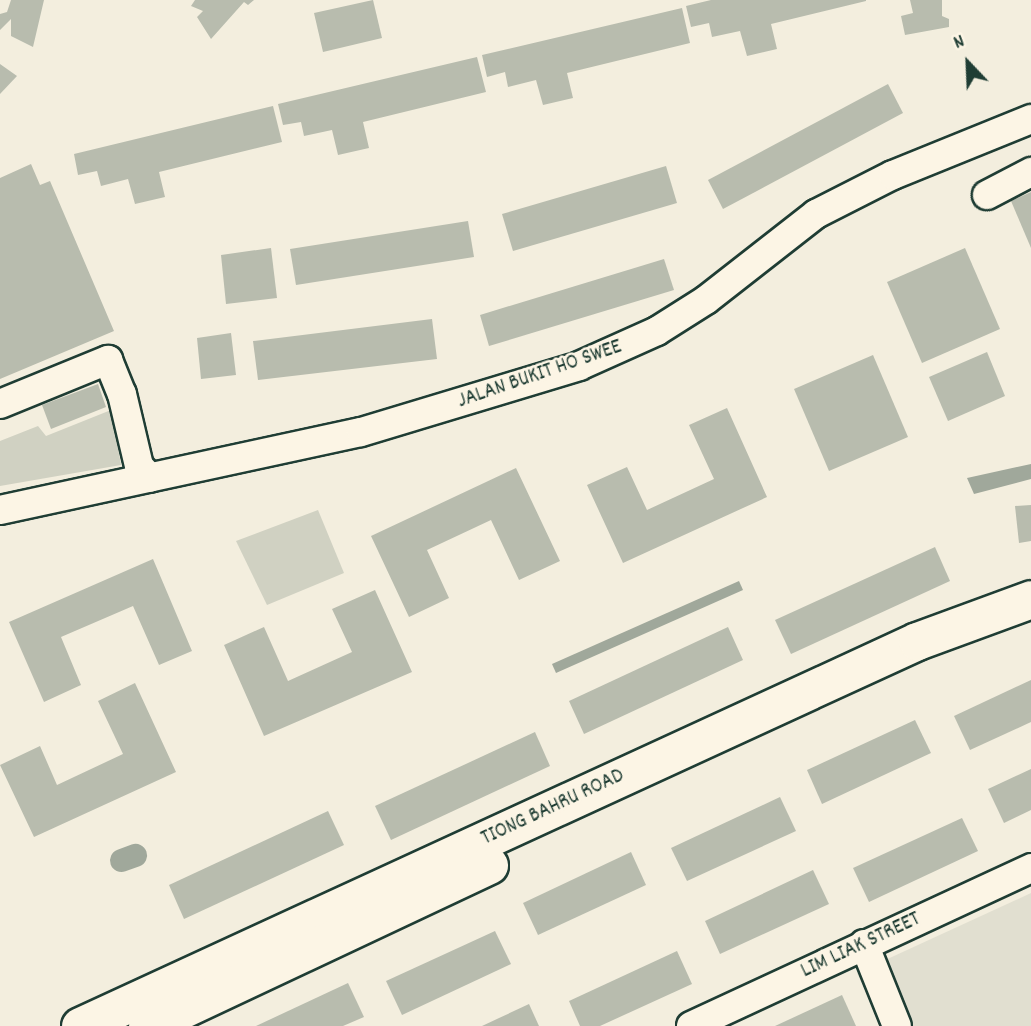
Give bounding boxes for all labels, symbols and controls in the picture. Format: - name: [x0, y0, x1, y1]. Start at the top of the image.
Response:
- north arrow: [933, 28, 1003, 98]
- text: N: [950, 29, 969, 57]
- street label: JALAN BUKIT HO SWEE: [455, 335, 625, 415]
- street label: TIONG BAHRU ROAD: [478, 764, 628, 852]
- street label: LIM LIAK STREET: [797, 907, 925, 985]

